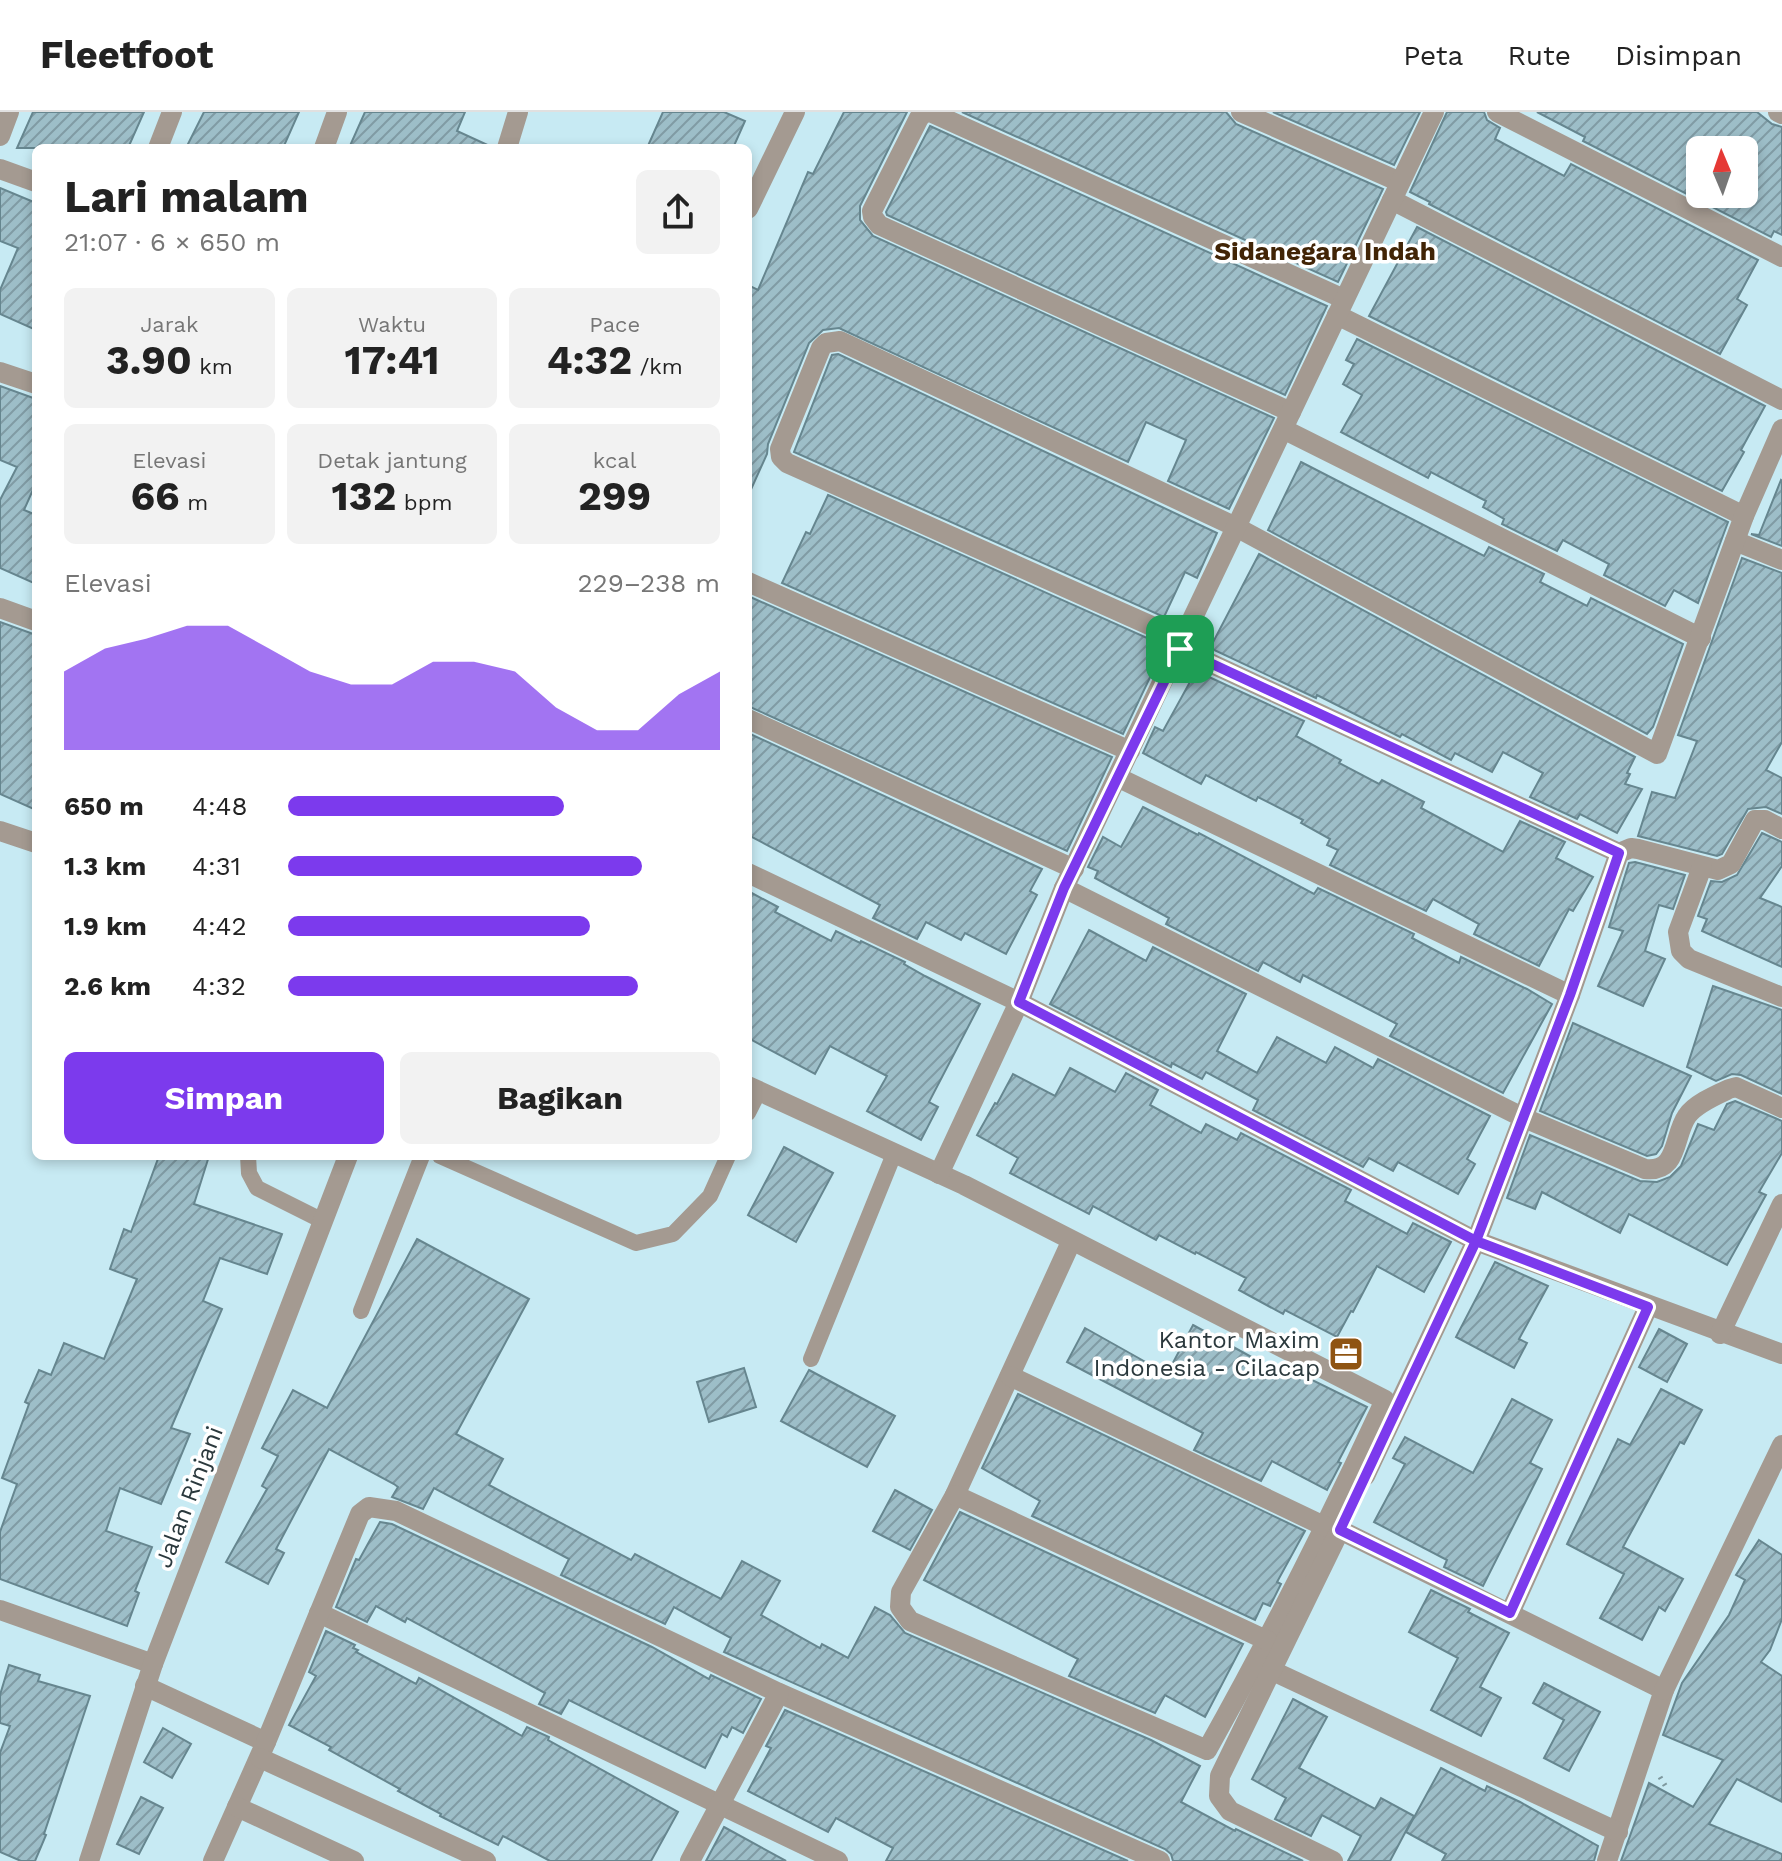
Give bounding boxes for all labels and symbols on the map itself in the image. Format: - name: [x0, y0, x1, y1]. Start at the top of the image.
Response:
- north arrow: [1686, 136, 1758, 208]
- district label: Sidanegara Indah: [1214, 236, 1436, 266]
- pin: [1146, 615, 1214, 683]
- place label: Kantor Maxim Indonesia - Cilacap: [1093, 1326, 1320, 1382]
- office icon: Kantor Maxim Indonesia - Cilacap: [1327, 1335, 1365, 1373]
- street label: Jalan Rinjani: [149, 1422, 229, 1572]

